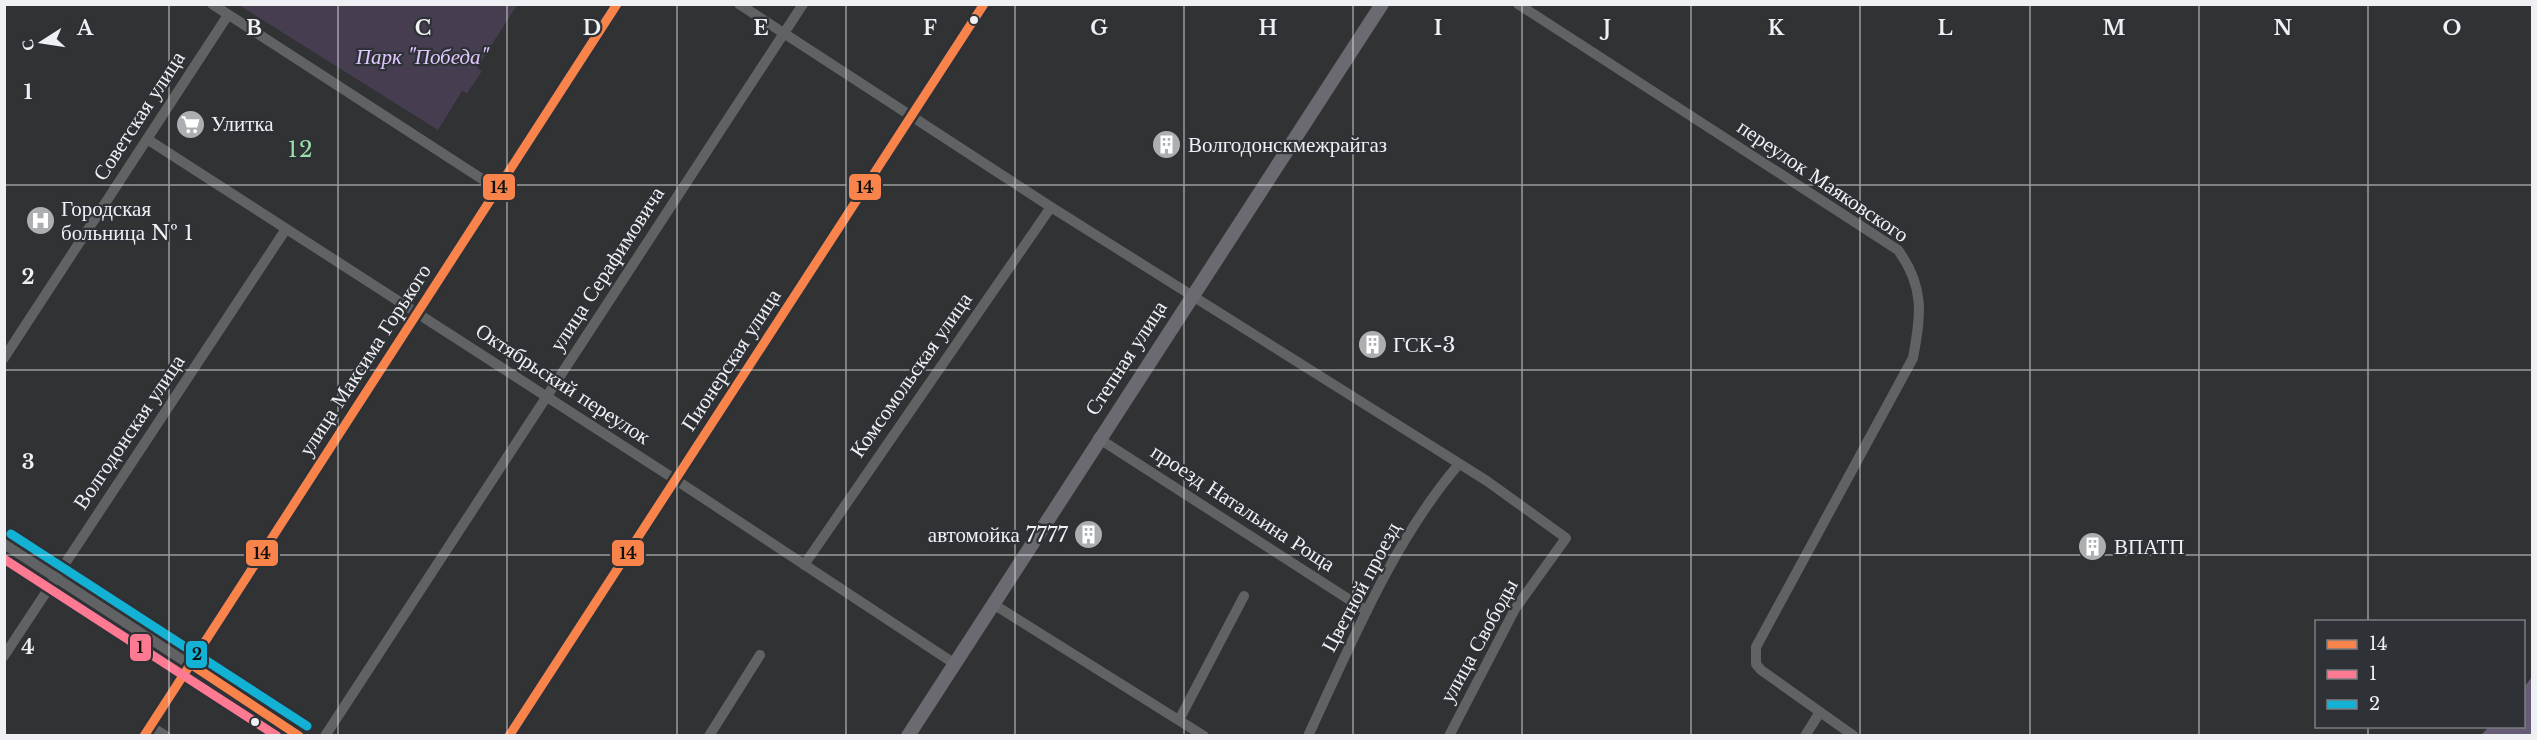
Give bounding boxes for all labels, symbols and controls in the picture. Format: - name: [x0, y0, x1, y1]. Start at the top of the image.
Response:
- north arrow: [12, 12, 72, 72]
- unlabelled marker: [968, 14, 980, 26]
- text: A: [76, 16, 94, 40]
- text: B: [246, 16, 262, 40]
- text: C: [415, 16, 431, 40]
- text: D: [583, 16, 601, 40]
- text: E: [753, 16, 769, 40]
- text: F: [923, 16, 937, 40]
- text: G: [1090, 16, 1108, 40]
- text: H: [1259, 16, 1278, 40]
- text: I: [1434, 16, 1442, 40]
- text: J: [1599, 16, 1611, 40]
- text: K: [1768, 16, 1785, 40]
- text: L: [1937, 16, 1953, 40]
- text: M: [2103, 16, 2126, 40]
- text: N: [2274, 16, 2293, 40]
- text: O: [2443, 16, 2461, 40]
- text: С: [16, 37, 38, 53]
- park label: Парк "Победа": [355, 44, 490, 70]
- street label: Советская улица: [87, 46, 191, 186]
- text: 1: [24, 80, 33, 104]
- supermarket icon: Улитка: [174, 108, 206, 140]
- place label: Улитка: [211, 111, 274, 137]
- street label: переулок Маяковского: [1732, 114, 1914, 248]
- building icon: Волгодонскмежрайгаз: [1151, 129, 1183, 161]
- place label: Волгодонскмежрайгаз: [1188, 132, 1387, 158]
- district label: 12: [288, 136, 314, 163]
- line badge: 14: [482, 173, 516, 201]
- line badge: 14: [848, 173, 882, 201]
- text: 14: [490, 177, 508, 197]
- text: 14: [856, 177, 874, 197]
- street label: улица Серафимовича: [544, 181, 670, 356]
- place label: Городская больница № 1: [61, 196, 193, 246]
- hospital icon: Городская больница № 1: [24, 205, 56, 237]
- street label: улица Максима Горького: [293, 259, 437, 461]
- text: 2: [21, 265, 35, 289]
- street label: Пионерская улица: [675, 284, 787, 436]
- street label: Комсомольская улица: [844, 287, 978, 462]
- street label: Степная улица: [1079, 295, 1173, 420]
- street label: Октябрьский переулок: [471, 318, 656, 451]
- building icon: ГСК-3: [1356, 329, 1388, 361]
- place label: ГСК-3: [1393, 332, 1456, 358]
- street label: Волгодонская улица: [68, 349, 191, 514]
- street label: проезд Натальина Роща: [1146, 439, 1341, 578]
- text: 3: [22, 450, 34, 474]
- street label: Цветной проезд: [1316, 517, 1406, 656]
- building icon: автомойка 7777: [1073, 519, 1105, 551]
- place label: автомойка 7777: [928, 522, 1068, 548]
- building icon: ВПАТП: [2077, 531, 2109, 563]
- place label: ВПАТП: [2114, 534, 2185, 560]
- line badge: 14: [245, 539, 279, 567]
- line badge: 14: [611, 539, 645, 567]
- text: 14: [253, 543, 271, 563]
- text: 14: [619, 543, 637, 563]
- street label: улица Свободы: [1434, 575, 1524, 707]
- legend: [2315, 620, 2525, 728]
- line badge: 1: [129, 633, 152, 662]
- text: 14: [2369, 633, 2388, 655]
- text: 4: [21, 635, 35, 659]
- text: 1: [137, 637, 144, 657]
- line badge: 2: [185, 640, 208, 669]
- text: 2: [192, 644, 202, 664]
- text: 1: [2369, 663, 2377, 685]
- text: 2: [2369, 693, 2380, 715]
- unlabelled marker: [249, 716, 261, 728]

